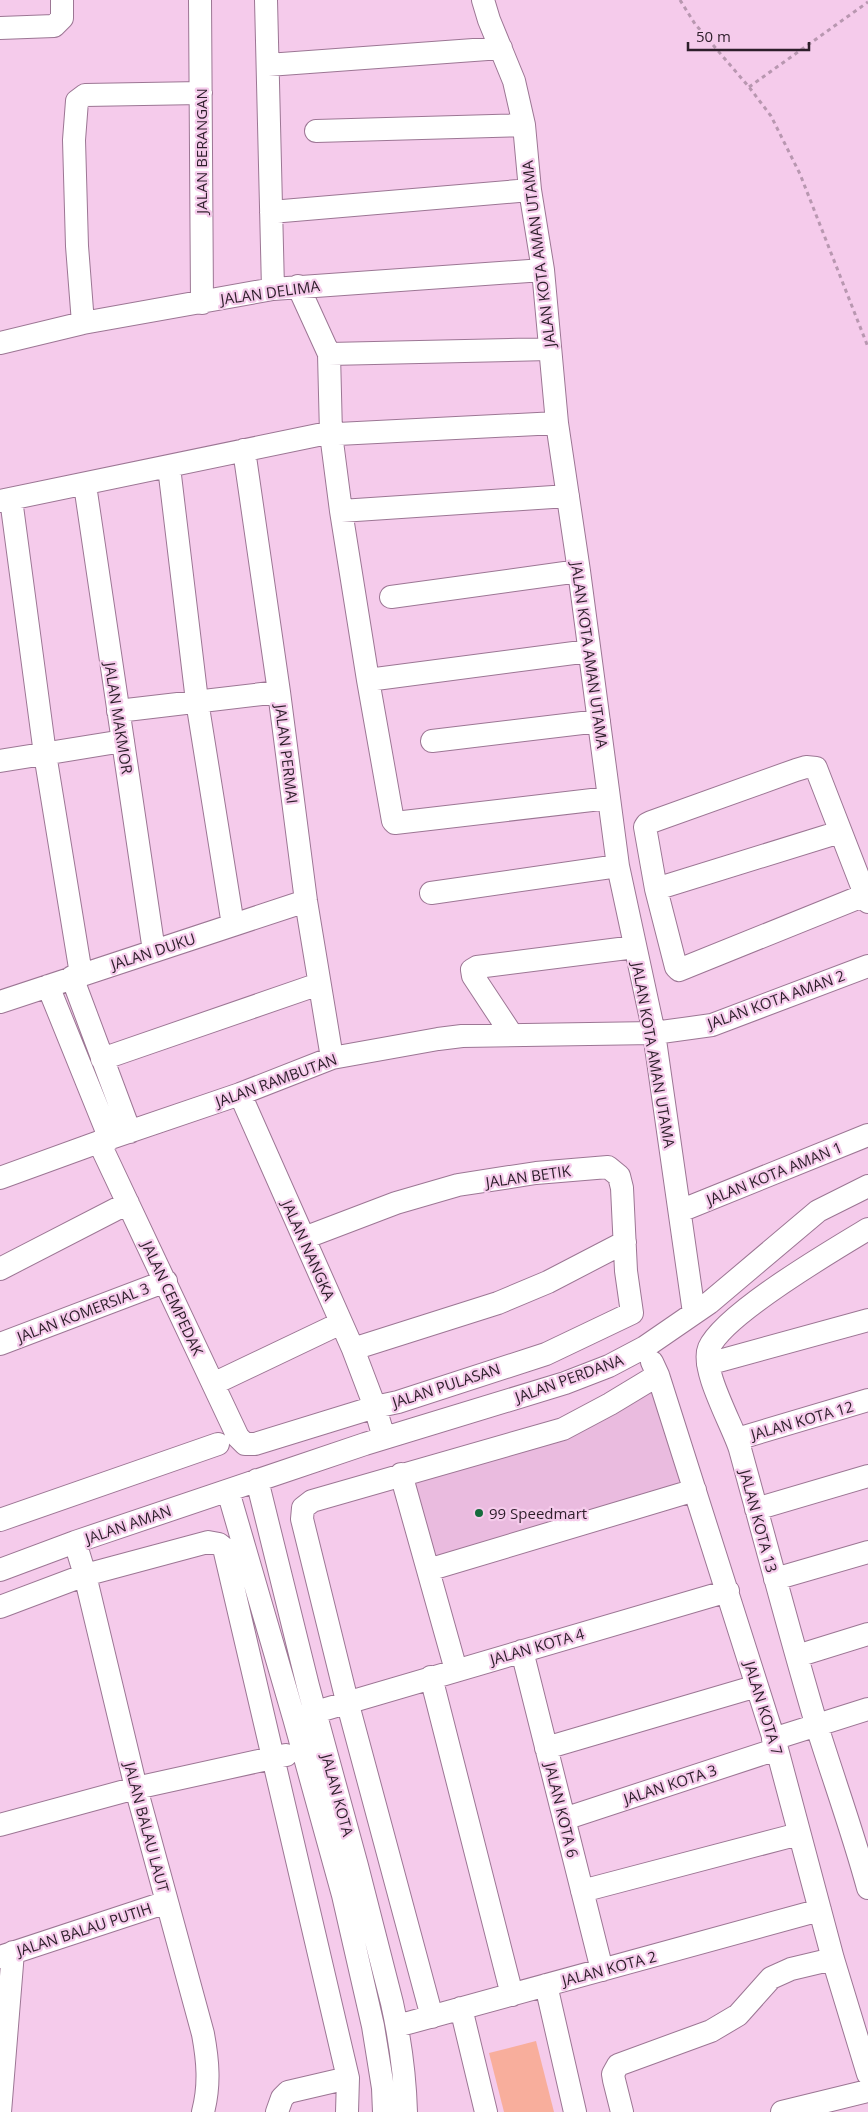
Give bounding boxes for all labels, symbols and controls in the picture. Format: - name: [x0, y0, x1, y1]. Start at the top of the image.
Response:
- scale bar: [688, 20, 809, 52]
- text: 50 m: [696, 26, 731, 46]
- street label: JALAN BERANGAN: [191, 88, 211, 216]
- street label: JALAN KOTA AMAN UTAMA: [517, 159, 560, 350]
- street label: JALAN DELIMA: [217, 275, 322, 309]
- street label: JALAN KOTA AMAN UTAMA: [567, 559, 613, 750]
- street label: JALAN MAKMOR: [100, 659, 138, 776]
- street label: JALAN PERMAI: [271, 701, 303, 805]
- street label: JALAN DUKU: [106, 928, 198, 975]
- street label: JALAN KOTA AMAN UTAMA: [627, 959, 680, 1150]
- street label: JALAN KOTA AMAN 2: [703, 965, 847, 1034]
- street label: JALAN RAMBUTAN: [211, 1049, 340, 1112]
- street label: JALAN KOTA AMAN 1: [701, 1137, 845, 1210]
- street label: JALAN BETIK: [482, 1160, 573, 1192]
- street label: JALAN NANGKA: [277, 1195, 340, 1304]
- street label: JALAN CEMPEDAK: [137, 1236, 209, 1359]
- street label: JALAN KOMERSIAL 3: [12, 1278, 152, 1347]
- street label: JALAN PERDANA: [510, 1349, 626, 1408]
- street label: JALAN PULASAN: [388, 1358, 502, 1412]
- street label: JALAN KOTA 12: [747, 1396, 856, 1445]
- street label: JALAN KOTA 13: [735, 1465, 782, 1575]
- street label: JALAN AMAN: [80, 1500, 174, 1549]
- place label: 99 Speedmart: [489, 1503, 587, 1523]
- marker: 99 Speedmart: [473, 1507, 485, 1519]
- street label: JALAN KOTA 4: [486, 1623, 587, 1670]
- street label: JALAN KOTA 7: [740, 1657, 788, 1757]
- street label: JALAN KOTA: [317, 1750, 359, 1839]
- street label: JALAN BALAU LAUT: [120, 1758, 174, 1895]
- street label: JALAN KOTA 6: [540, 1759, 583, 1860]
- street label: JALAN KOTA 3: [619, 1759, 719, 1809]
- street label: JALAN BALAU PUTIH: [12, 1898, 154, 1961]
- street label: JALAN KOTA 2: [558, 1946, 658, 1991]

